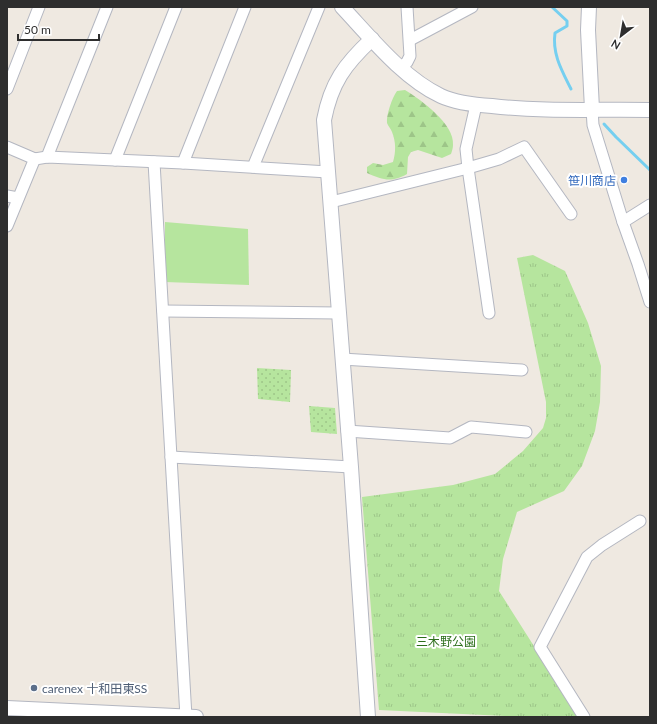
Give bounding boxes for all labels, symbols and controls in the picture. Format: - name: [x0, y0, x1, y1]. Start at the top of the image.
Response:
- scale bar: [18, 16, 99, 42]
- north arrow: [601, 16, 641, 56]
- text: 50 m: [24, 22, 51, 37]
- text: N: [609, 37, 623, 53]
- place label: 笹川商店: [568, 173, 616, 188]
- marker: 笹川商店: [619, 175, 629, 185]
- park label: 三木野公園: [416, 634, 476, 649]
- place label: carenex 十和田東SS: [42, 681, 147, 696]
- marker: carenex 十和田東SS: [29, 683, 39, 693]

